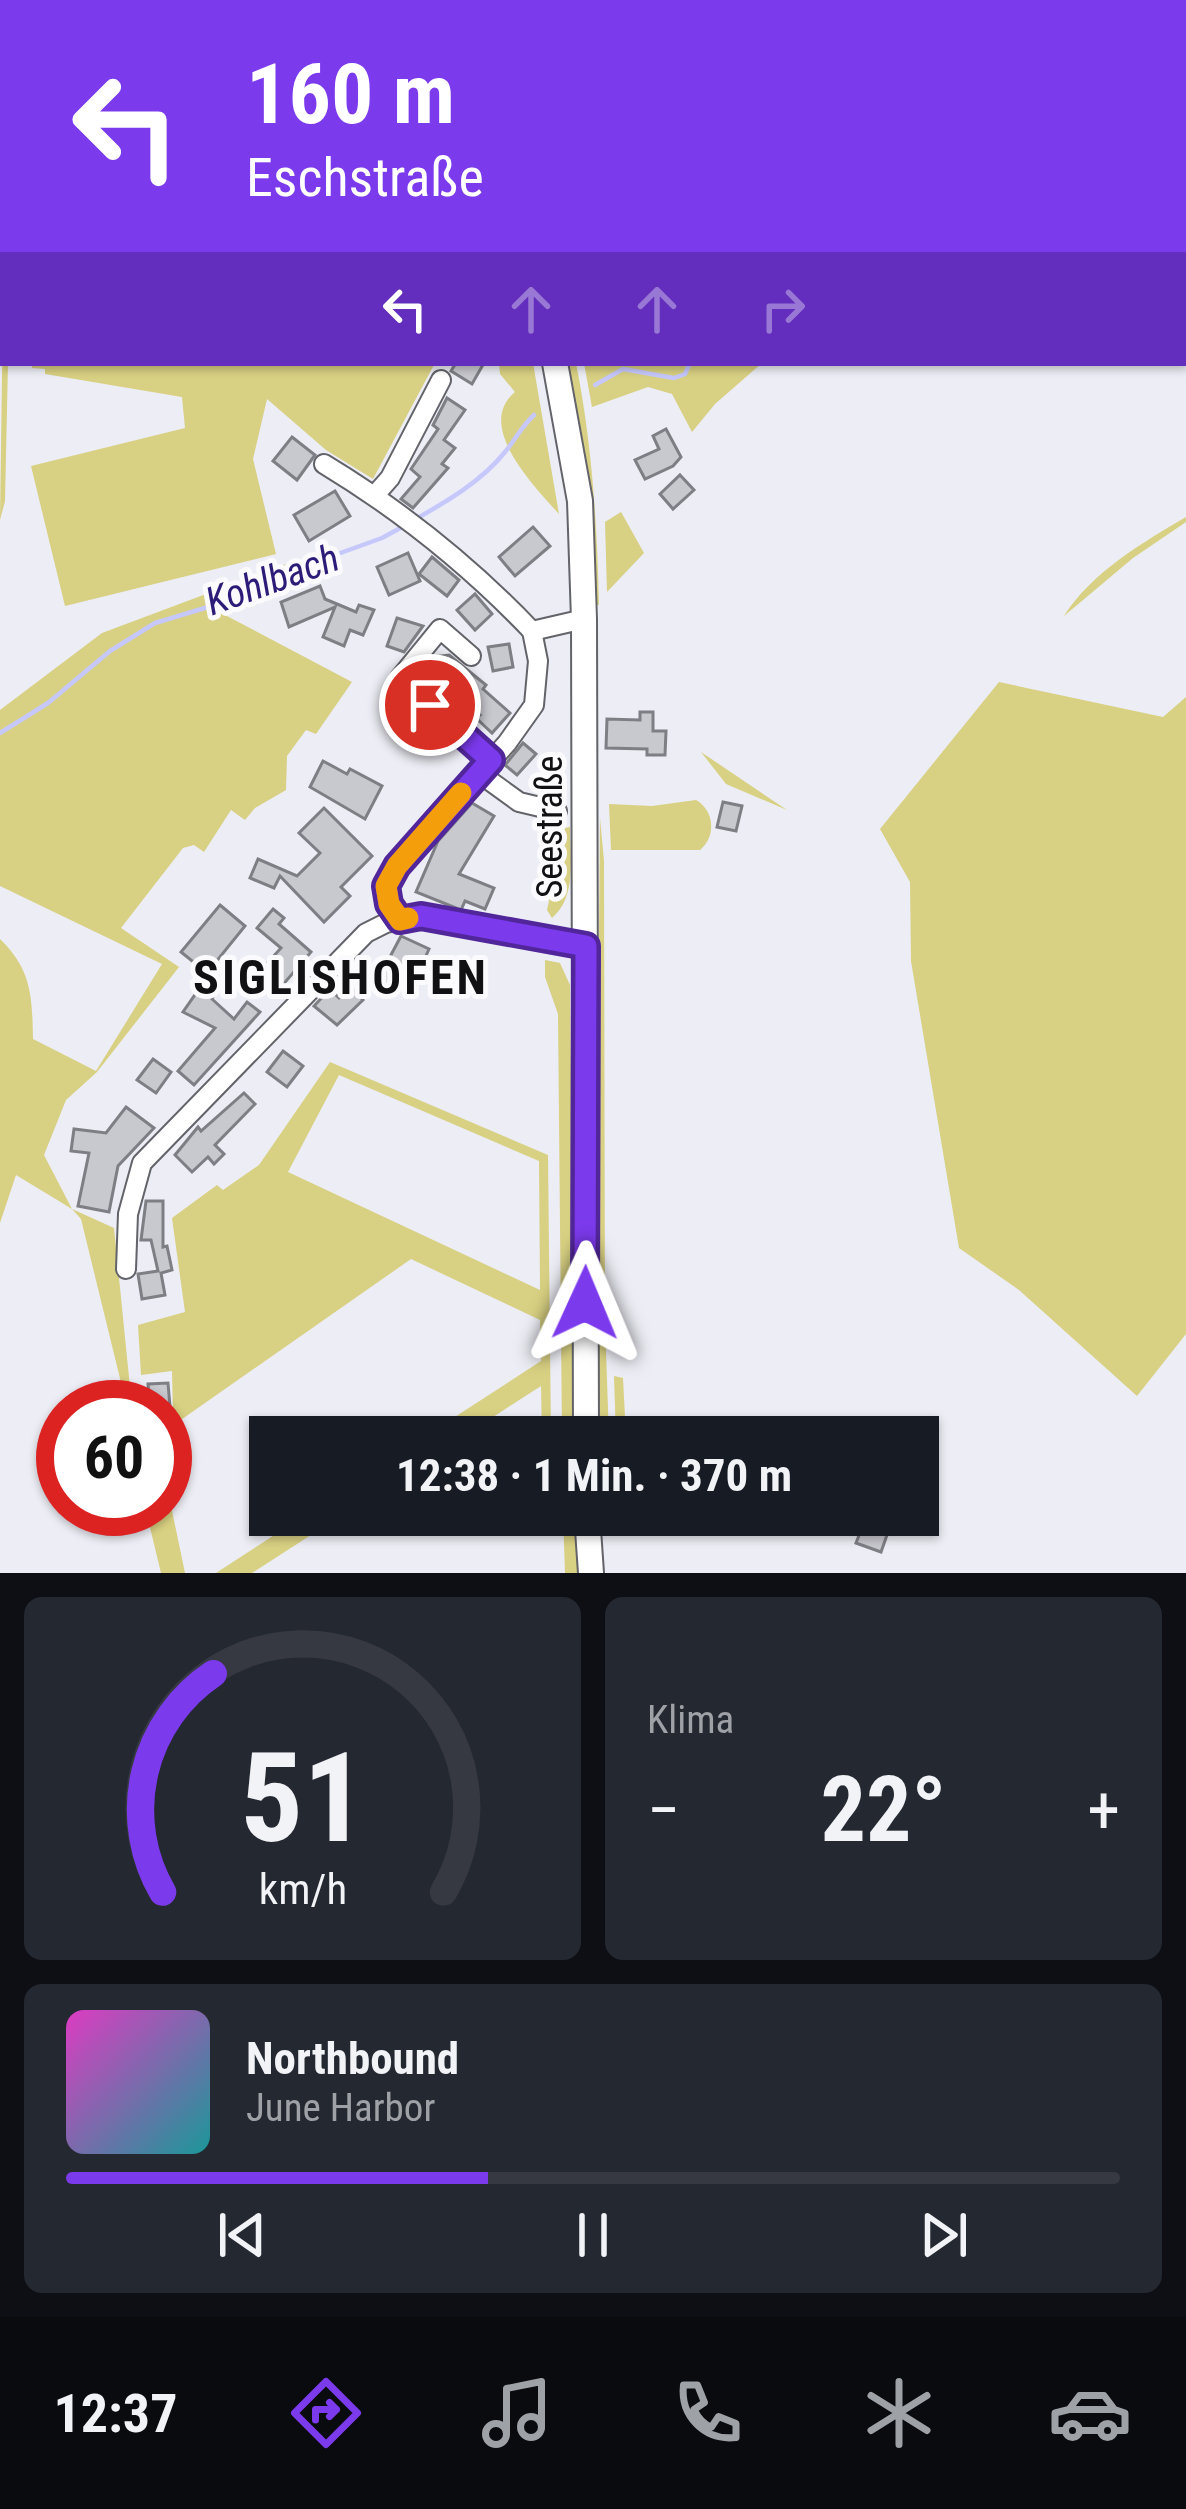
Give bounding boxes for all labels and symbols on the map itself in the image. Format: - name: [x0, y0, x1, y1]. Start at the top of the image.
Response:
- water label: Kohlbach: [199, 535, 345, 625]
- pin: [379, 654, 481, 756]
- street label: Seestraße: [529, 756, 571, 898]
- district label: SIGLISHOFEN: [193, 949, 489, 1006]
- position arrow: [522, 1240, 648, 1366]
- speed limit sign: 60: [36, 1380, 192, 1536]

